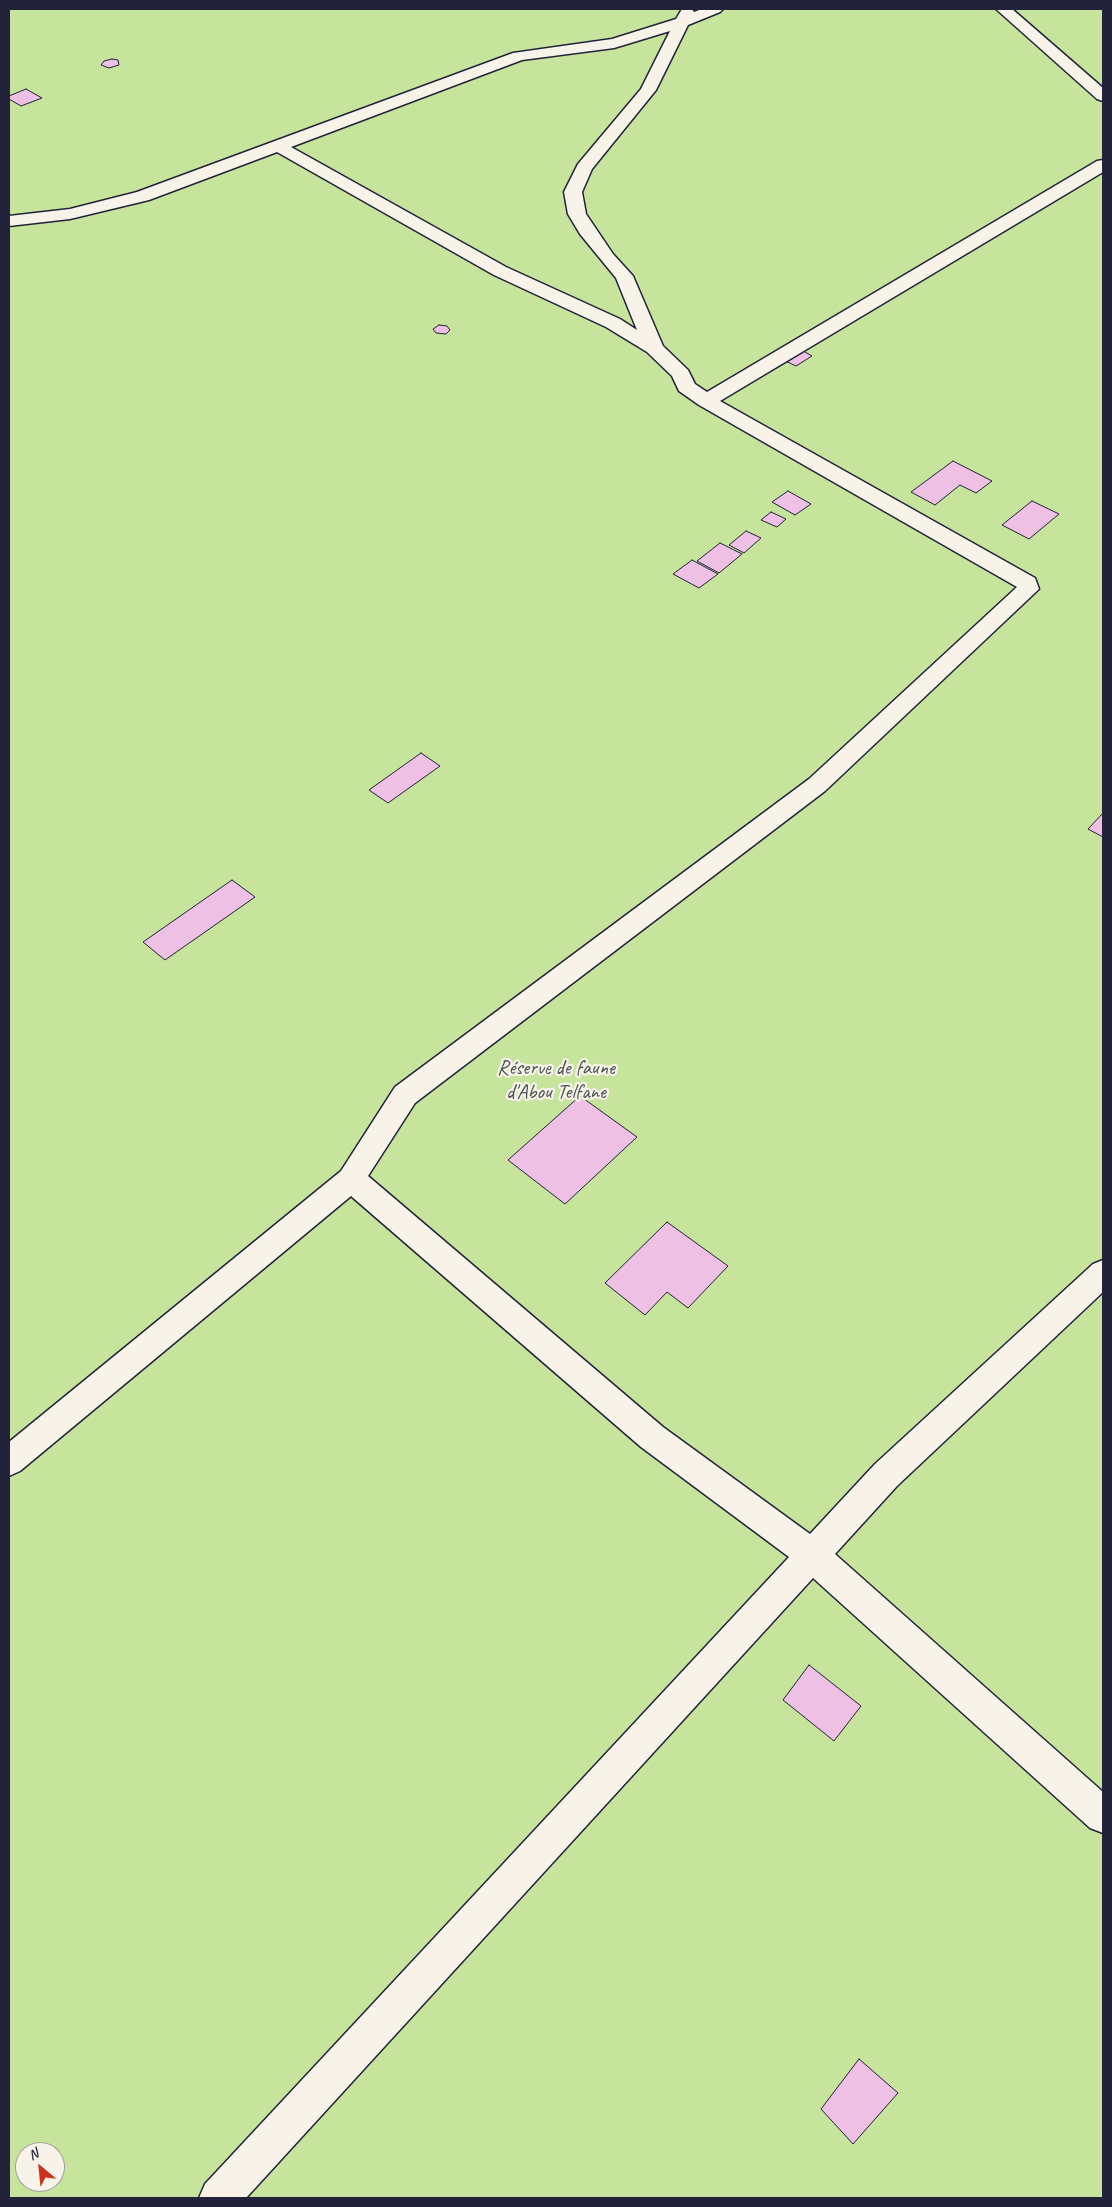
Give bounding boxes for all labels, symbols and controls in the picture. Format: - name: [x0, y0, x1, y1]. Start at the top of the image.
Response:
- park label: Réserve de faune d'Abou Telfane: [497, 1055, 615, 1105]
- north arrow: [15, 2142, 65, 2192]
- text: N: [25, 2145, 41, 2164]

